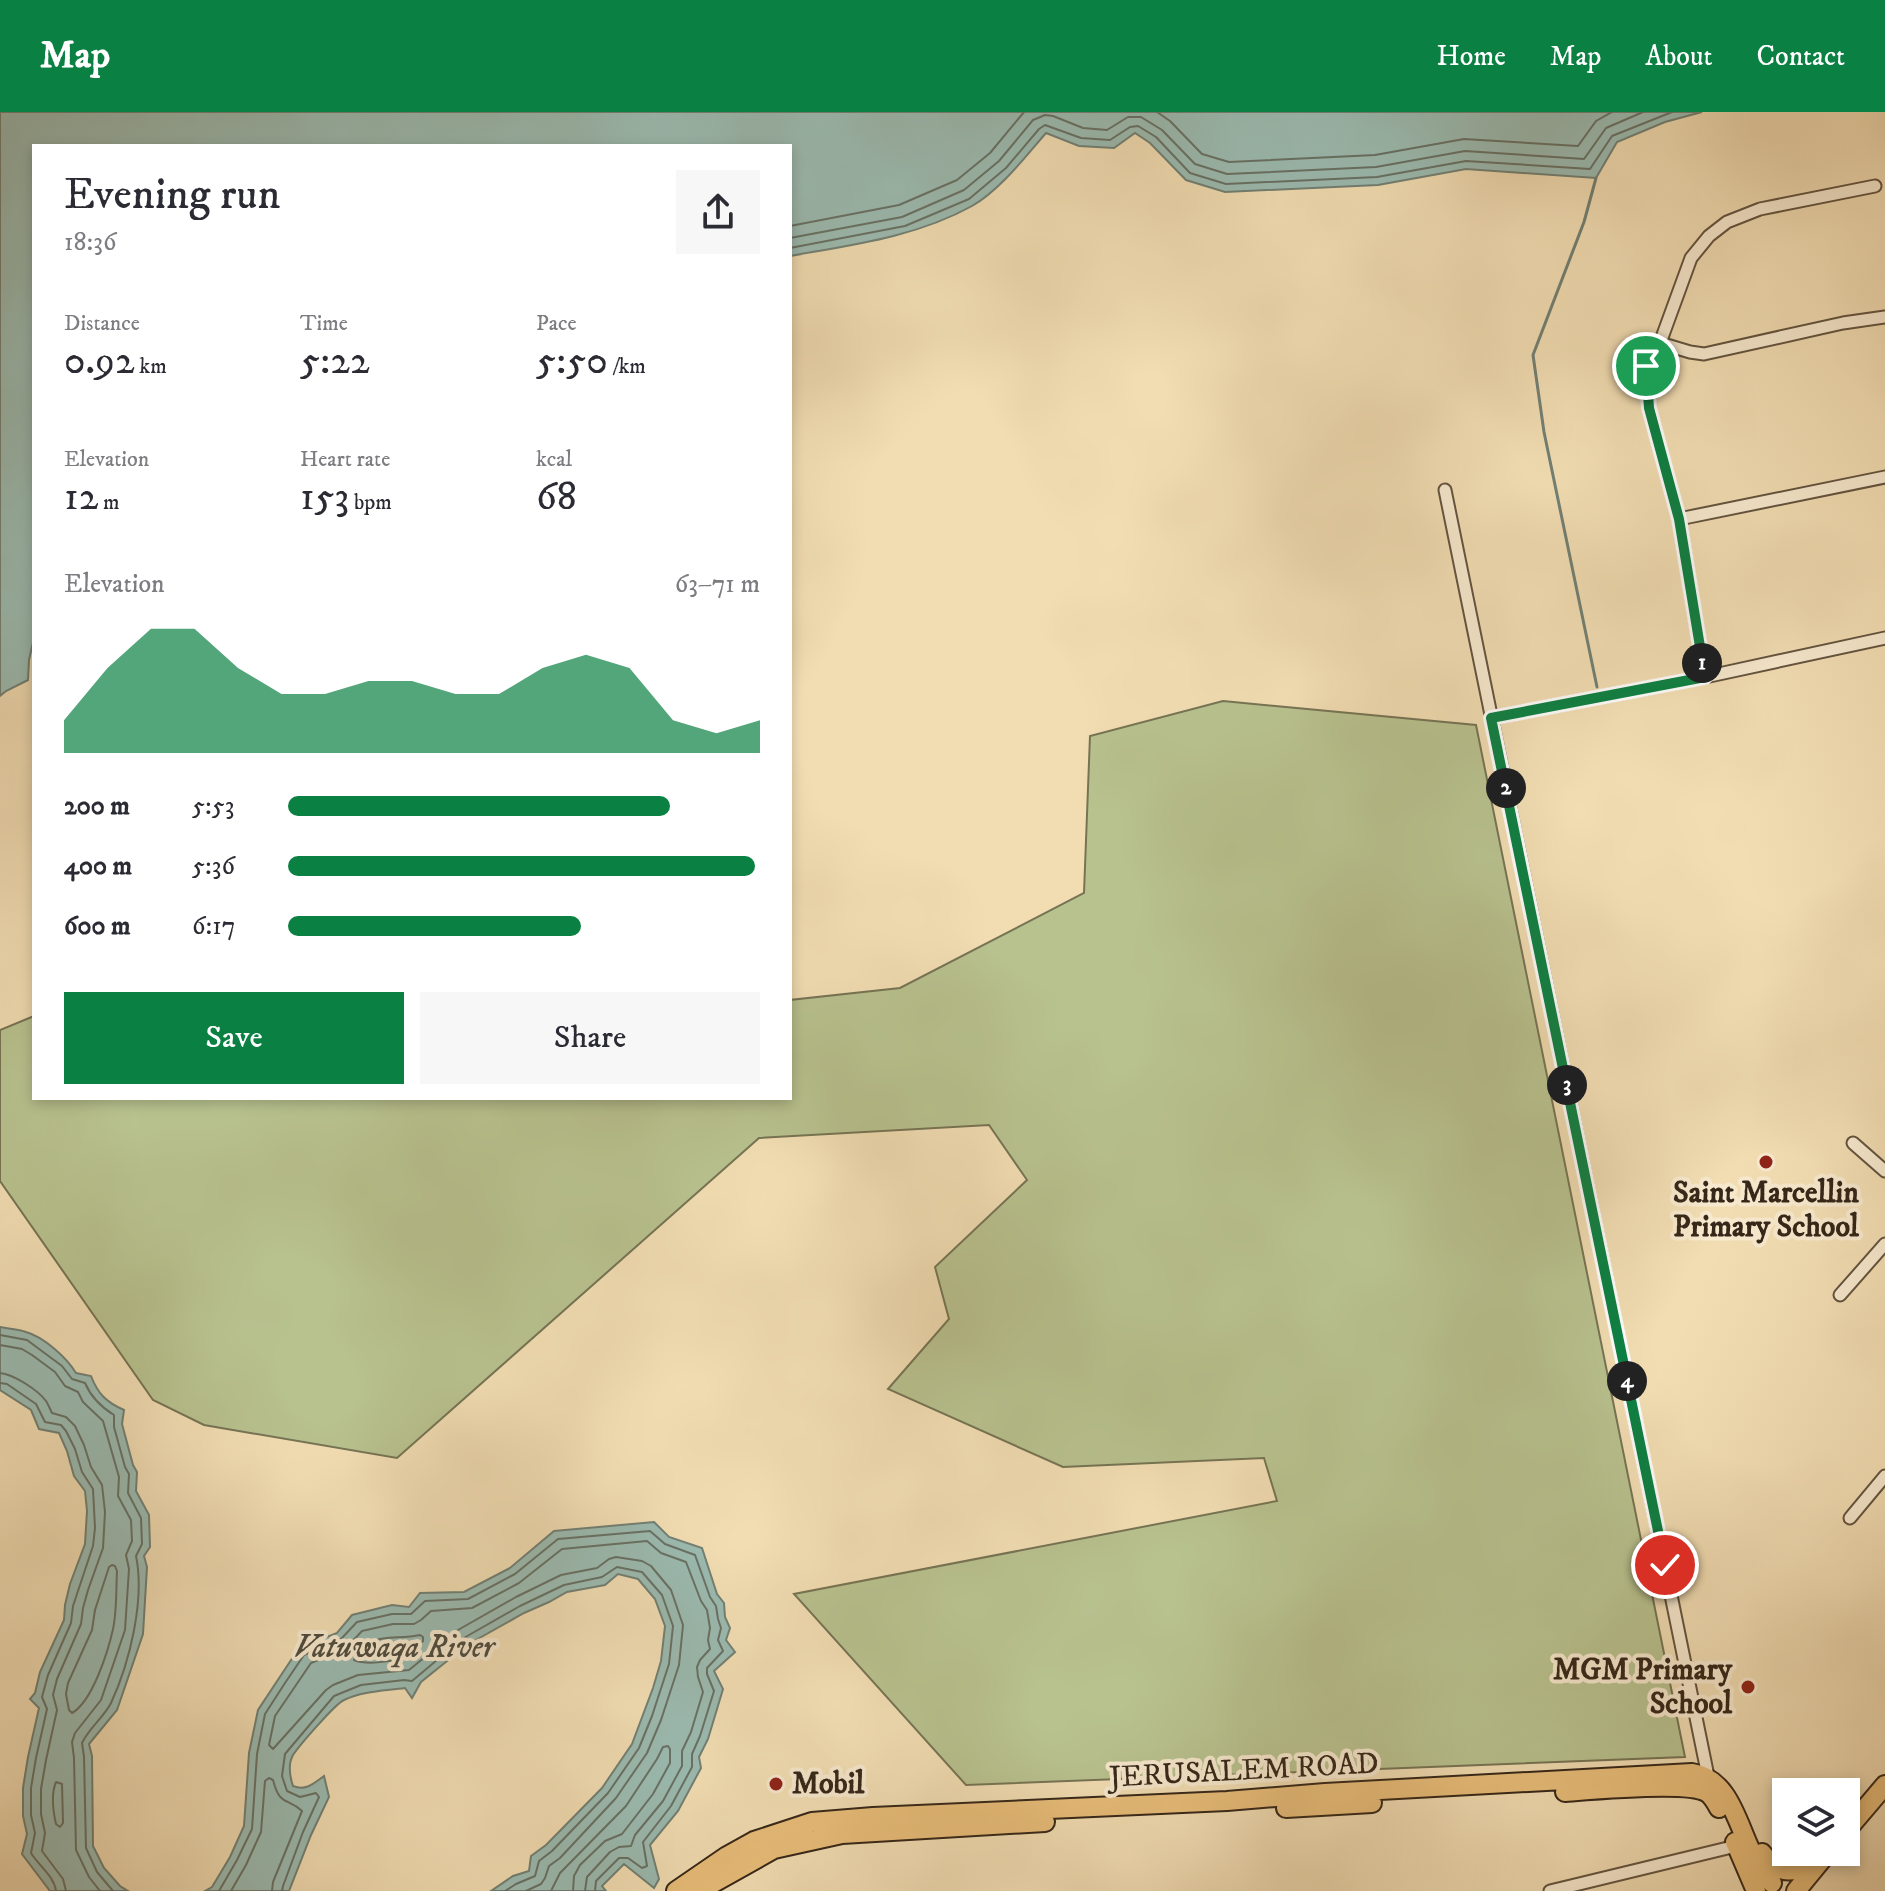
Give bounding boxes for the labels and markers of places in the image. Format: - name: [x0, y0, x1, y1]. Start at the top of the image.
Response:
- pin: [1612, 332, 1680, 400]
- pin: 1: [1682, 643, 1722, 683]
- pin: 2: [1486, 768, 1526, 808]
- pin: 3: [1547, 1065, 1587, 1105]
- marker: Saint Marcellin Primary School: [1757, 1153, 1775, 1171]
- place label: Saint Marcellin Primary School: [1673, 1175, 1860, 1246]
- pin: 4: [1607, 1361, 1647, 1401]
- pin: [1631, 1531, 1699, 1599]
- place label: MGM Primary School: [1553, 1652, 1733, 1723]
- marker: MGM Primary School: [1739, 1678, 1757, 1696]
- place label: Mobil: [792, 1766, 865, 1803]
- marker: Mobil: [767, 1775, 785, 1793]

